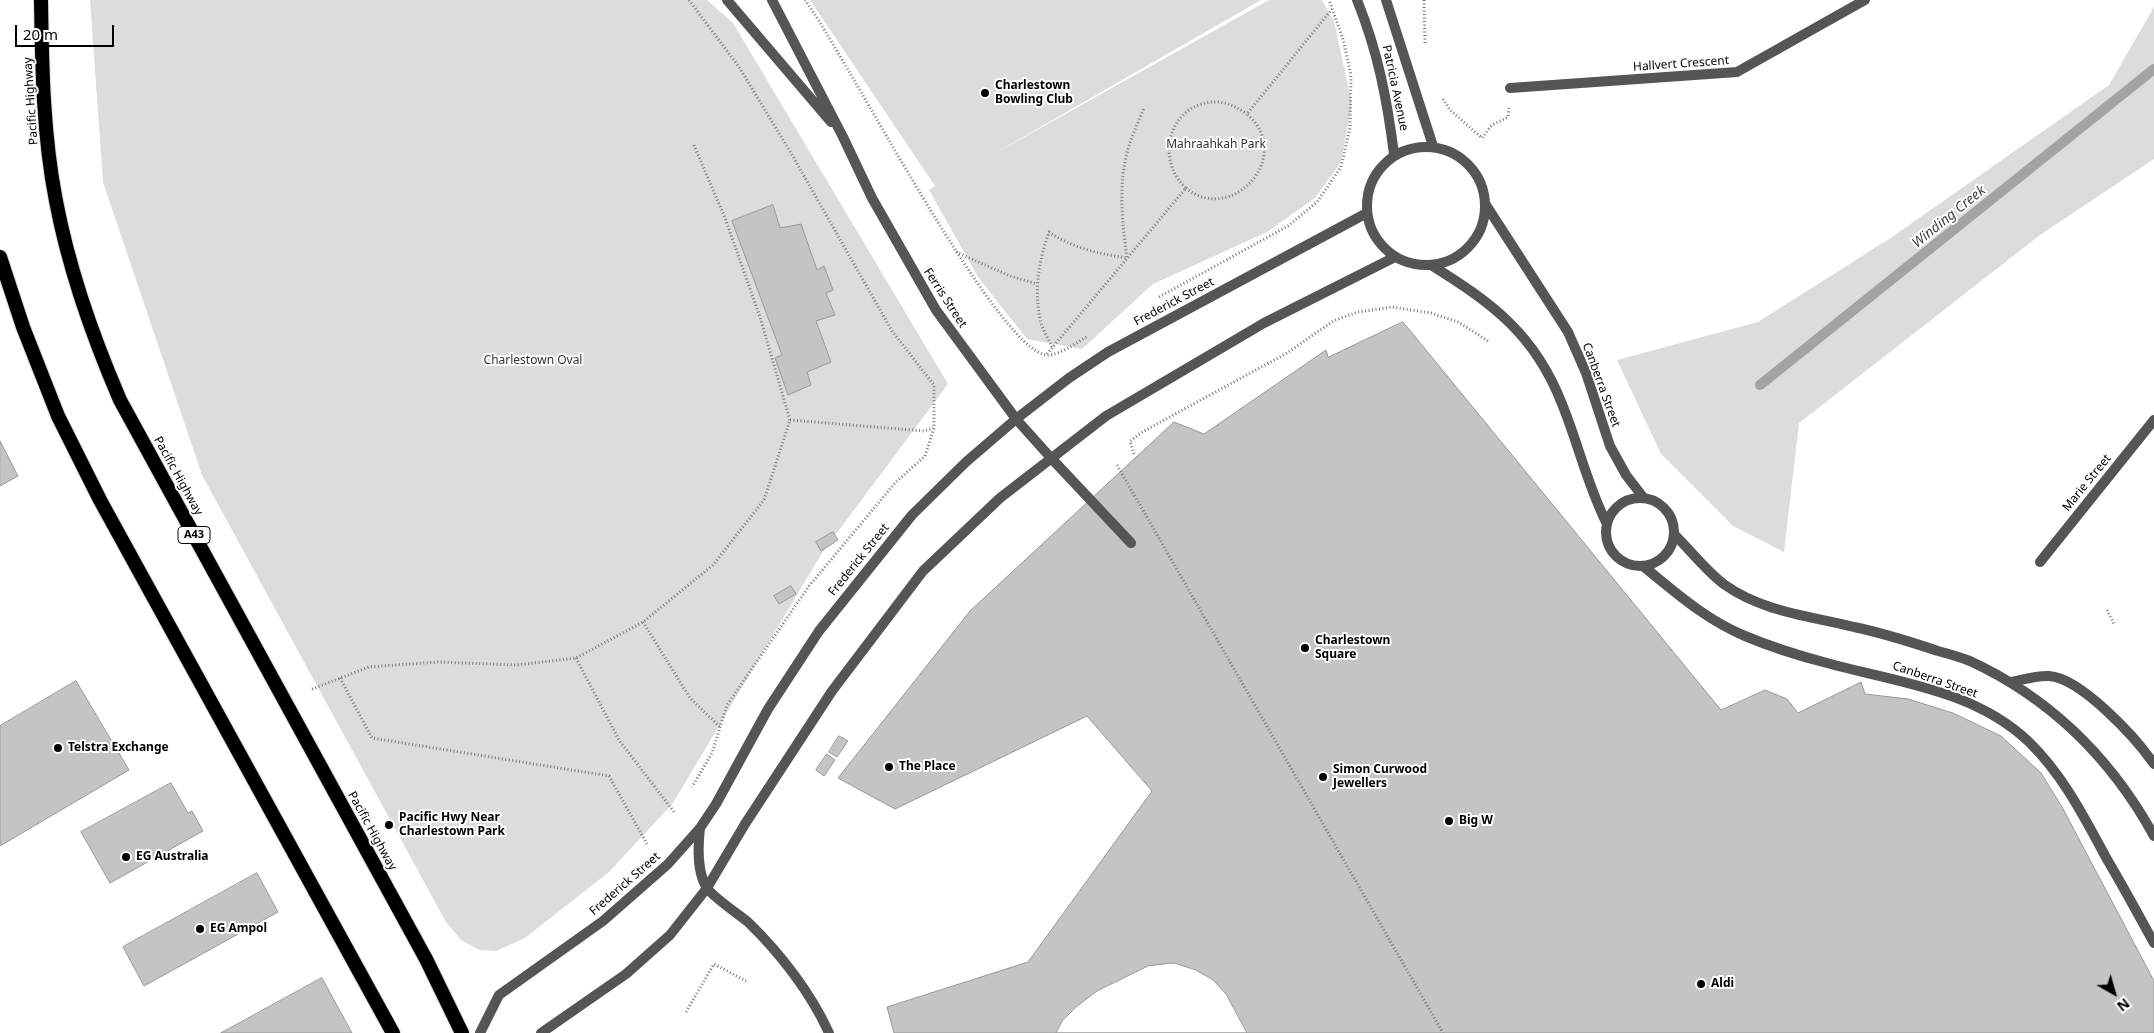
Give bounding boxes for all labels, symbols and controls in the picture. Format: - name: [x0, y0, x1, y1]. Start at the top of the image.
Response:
- scale bar: [18, 15, 116, 47]
- text: 20 m: [23, 24, 58, 44]
- street label: Patricia Avenue: [1379, 44, 1411, 132]
- street label: Hallvert Crescent: [1633, 53, 1729, 75]
- street label: Pacific Highway: [21, 57, 41, 145]
- place label: Charlestown Bowling Club: [995, 79, 1073, 107]
- marker: Charlestown Bowling Club: [979, 87, 991, 99]
- park label: Mahraahkah Park: [1166, 138, 1266, 152]
- water label: Winding Creek: [1909, 182, 1989, 252]
- street label: Ferris Street: [920, 265, 970, 331]
- street label: Frederick Street: [1131, 275, 1217, 329]
- street label: Canberra Street: [1579, 341, 1623, 429]
- park label: Charlestown Oval: [484, 354, 582, 368]
- street label: Pacific Highway: [150, 434, 206, 518]
- street label: Marie Street: [2060, 452, 2114, 514]
- street label: Frederick Street: [825, 521, 893, 599]
- road number: A43: [178, 526, 210, 544]
- place label: Charlestown Square: [1315, 634, 1390, 662]
- marker: Charlestown Square: [1299, 642, 1311, 654]
- street label: Canberra Street: [1891, 659, 1979, 701]
- place label: Telstra Exchange: [68, 741, 169, 755]
- marker: Telstra Exchange: [52, 742, 64, 754]
- place label: The Place: [899, 760, 956, 774]
- marker: The Place: [883, 761, 895, 773]
- place label: Simon Curwood Jewellers: [1333, 763, 1427, 791]
- marker: Simon Curwood Jewellers: [1317, 771, 1329, 783]
- street label: Pacific Highway: [344, 789, 400, 873]
- place label: Pacific Hwy Near Charlestown Park: [399, 811, 505, 839]
- place label: Big W: [1459, 814, 1493, 828]
- marker: Big W: [1443, 815, 1455, 827]
- marker: Pacific Hwy Near Charlestown Park: [383, 819, 395, 831]
- street label: Frederick Street: [587, 849, 663, 919]
- place label: EG Australia: [136, 850, 209, 864]
- marker: EG Australia: [120, 851, 132, 863]
- place label: EG Ampol: [210, 922, 267, 936]
- marker: EG Ampol: [194, 923, 206, 935]
- north arrow: [2089, 968, 2139, 1018]
- place label: Aldi: [1711, 977, 1734, 991]
- marker: Aldi: [1695, 978, 1707, 990]
- text: N: [2113, 994, 2134, 1016]

